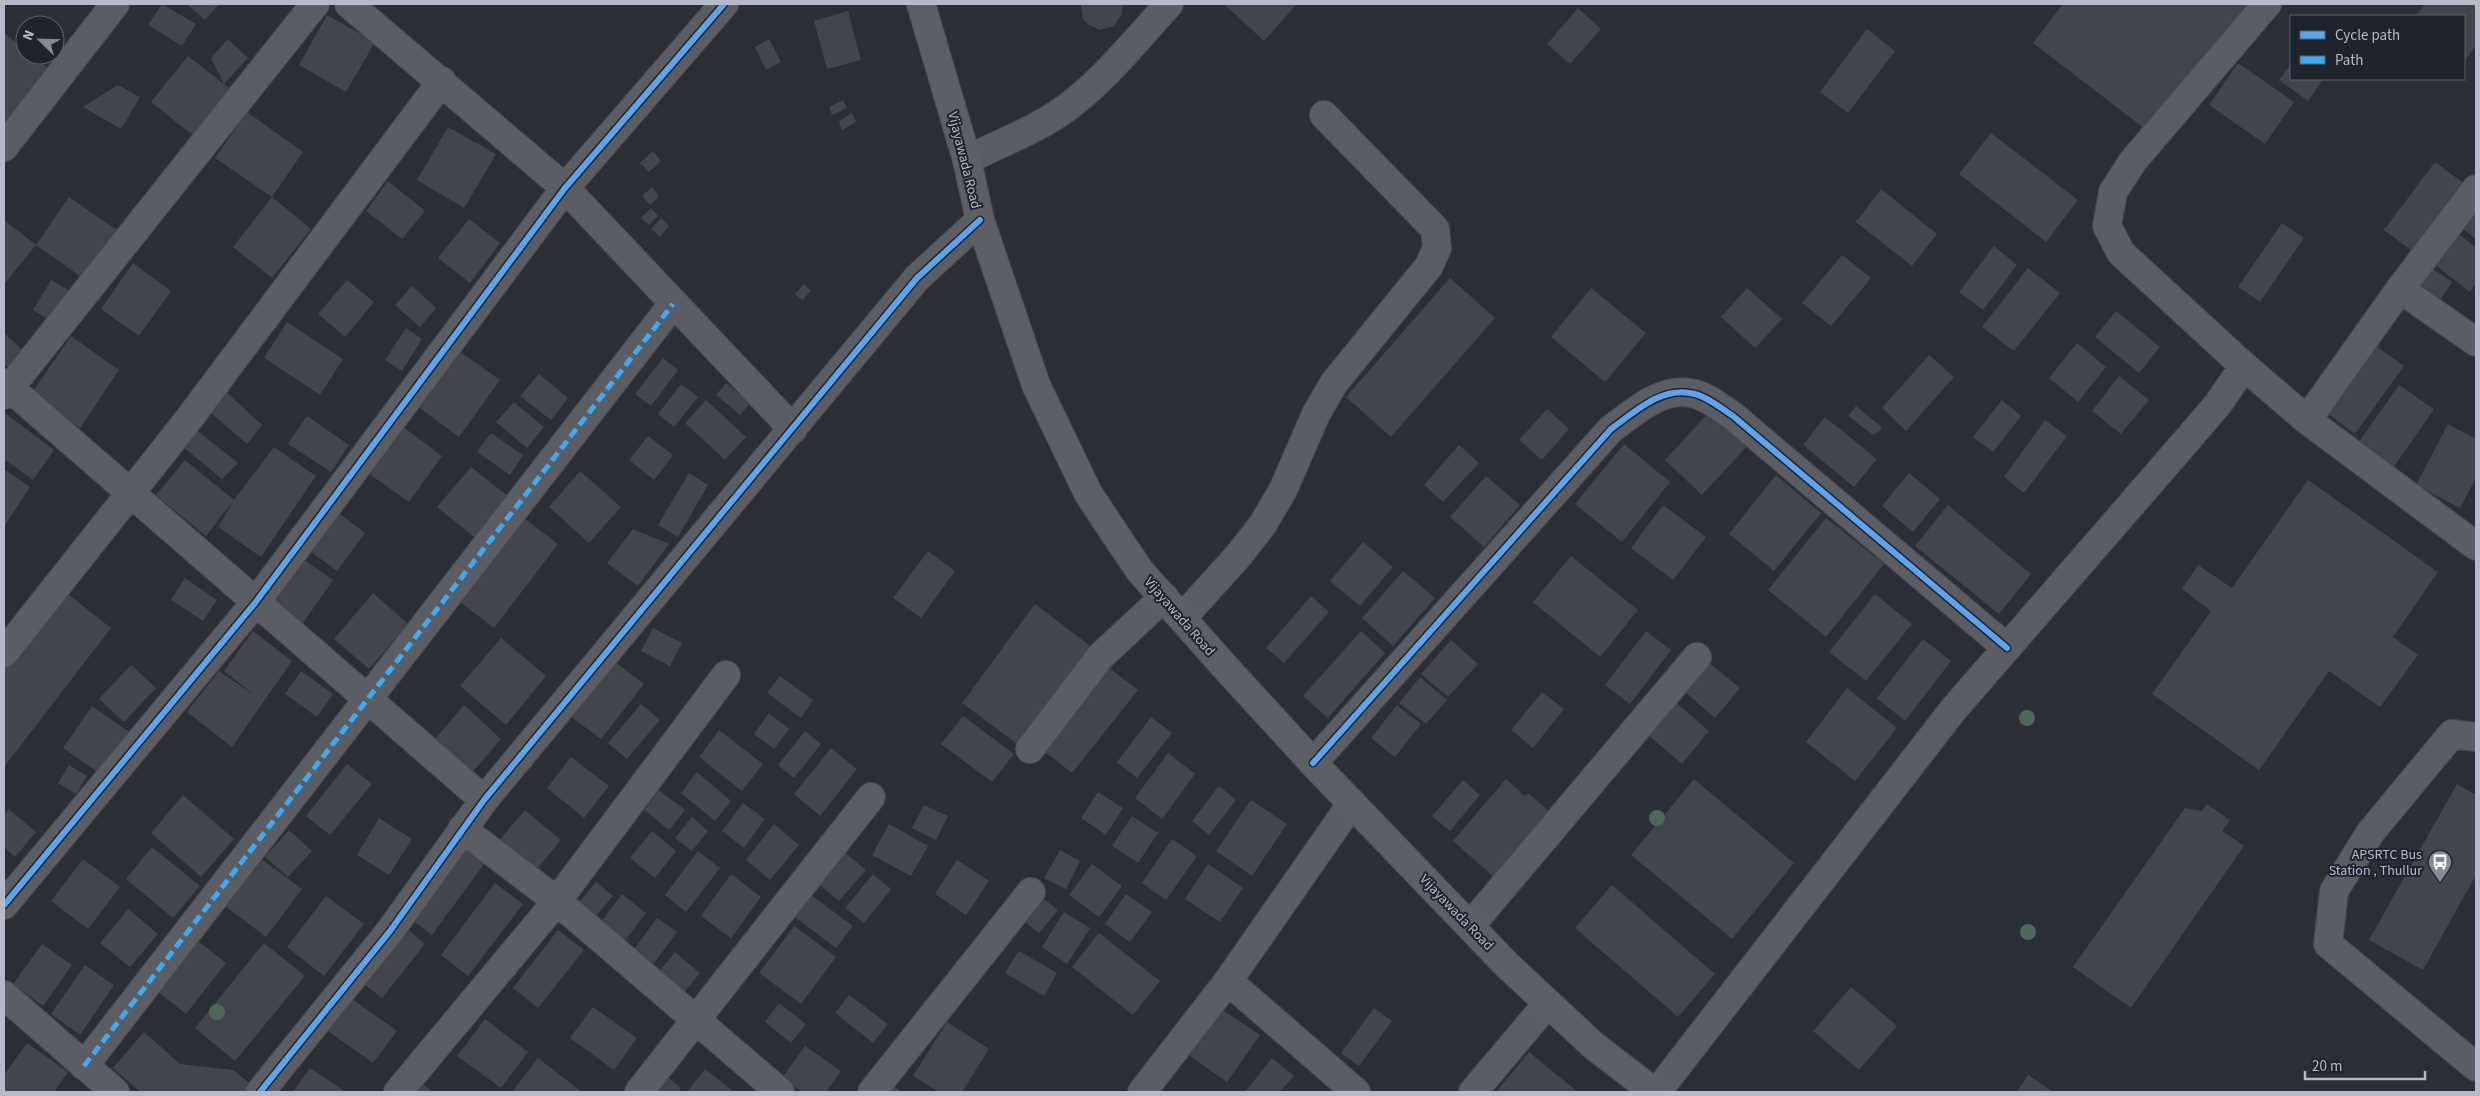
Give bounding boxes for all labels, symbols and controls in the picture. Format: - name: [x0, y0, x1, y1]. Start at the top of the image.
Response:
- north arrow: [15, 15, 65, 65]
- legend: [2290, 15, 2465, 80]
- text: Cycle path: [2335, 25, 2400, 46]
- text: N: [18, 27, 40, 44]
- text: Path: [2335, 50, 2363, 71]
- street label: Vijayawada Road: [942, 110, 986, 211]
- street label: Vijayawada Road: [1139, 573, 1219, 661]
- place label: APSRTC Bus Station , Thullur: [2329, 845, 2422, 881]
- bus stop icon: APSRTC Bus Station , Thullur: [2427, 849, 2453, 883]
- street label: Vijayawada Road: [1415, 870, 1498, 955]
- scale bar: [2305, 1048, 2425, 1080]
- text: 20 m: [2312, 1056, 2342, 1077]

